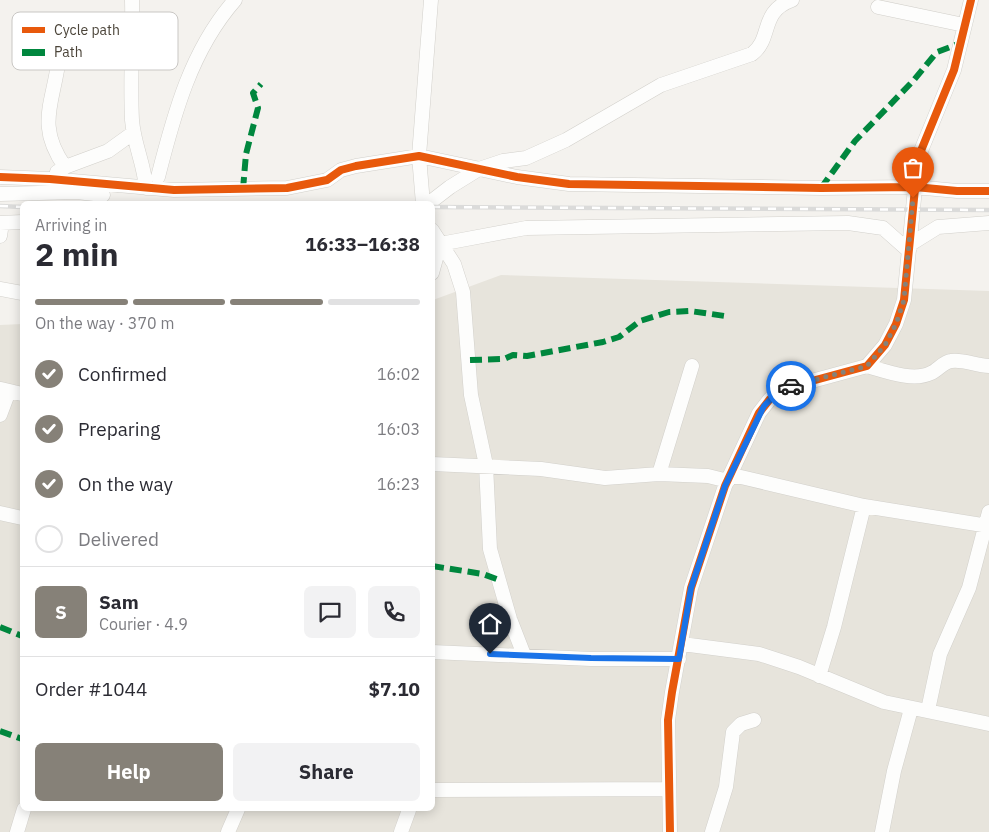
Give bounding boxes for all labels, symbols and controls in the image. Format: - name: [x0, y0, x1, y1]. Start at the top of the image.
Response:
- legend: [12, 12, 178, 70]
- text: Cycle path: [54, 21, 120, 39]
- text: Path: [54, 43, 83, 61]
- pin: [892, 147, 934, 198]
- icon: bag: [899, 154, 927, 182]
- text: Arriving in: [35, 215, 107, 235]
- text: 16:33–16:38: [305, 232, 420, 256]
- text: 2 min: [35, 233, 119, 275]
- text: On the way · 370 m: [35, 313, 174, 333]
- icon: check: [35, 360, 63, 388]
- courier: [766, 361, 816, 411]
- text: Confirmed: [78, 362, 167, 386]
- text: 16:02: [377, 364, 420, 384]
- icon: car: [777, 372, 805, 400]
- icon: check: [35, 415, 63, 443]
- text: Preparing: [78, 417, 160, 441]
- text: 16:03: [377, 419, 420, 439]
- icon: check: [35, 470, 63, 498]
- text: On the way: [78, 472, 173, 496]
- text: 16:23: [377, 474, 420, 494]
- text: Delivered: [78, 527, 159, 551]
- button: chat: [304, 586, 356, 638]
- button: phone: [368, 586, 420, 638]
- text: Sam: [99, 590, 139, 614]
- text: S: [55, 600, 67, 624]
- pin: [469, 603, 511, 654]
- icon: home: [476, 610, 504, 638]
- text: Courier · 4.9: [99, 614, 188, 634]
- text: Order #1044: [35, 677, 147, 701]
- text: $7.10: [368, 677, 420, 701]
- button: Help: [35, 743, 223, 801]
- button: Share: [233, 743, 420, 801]

